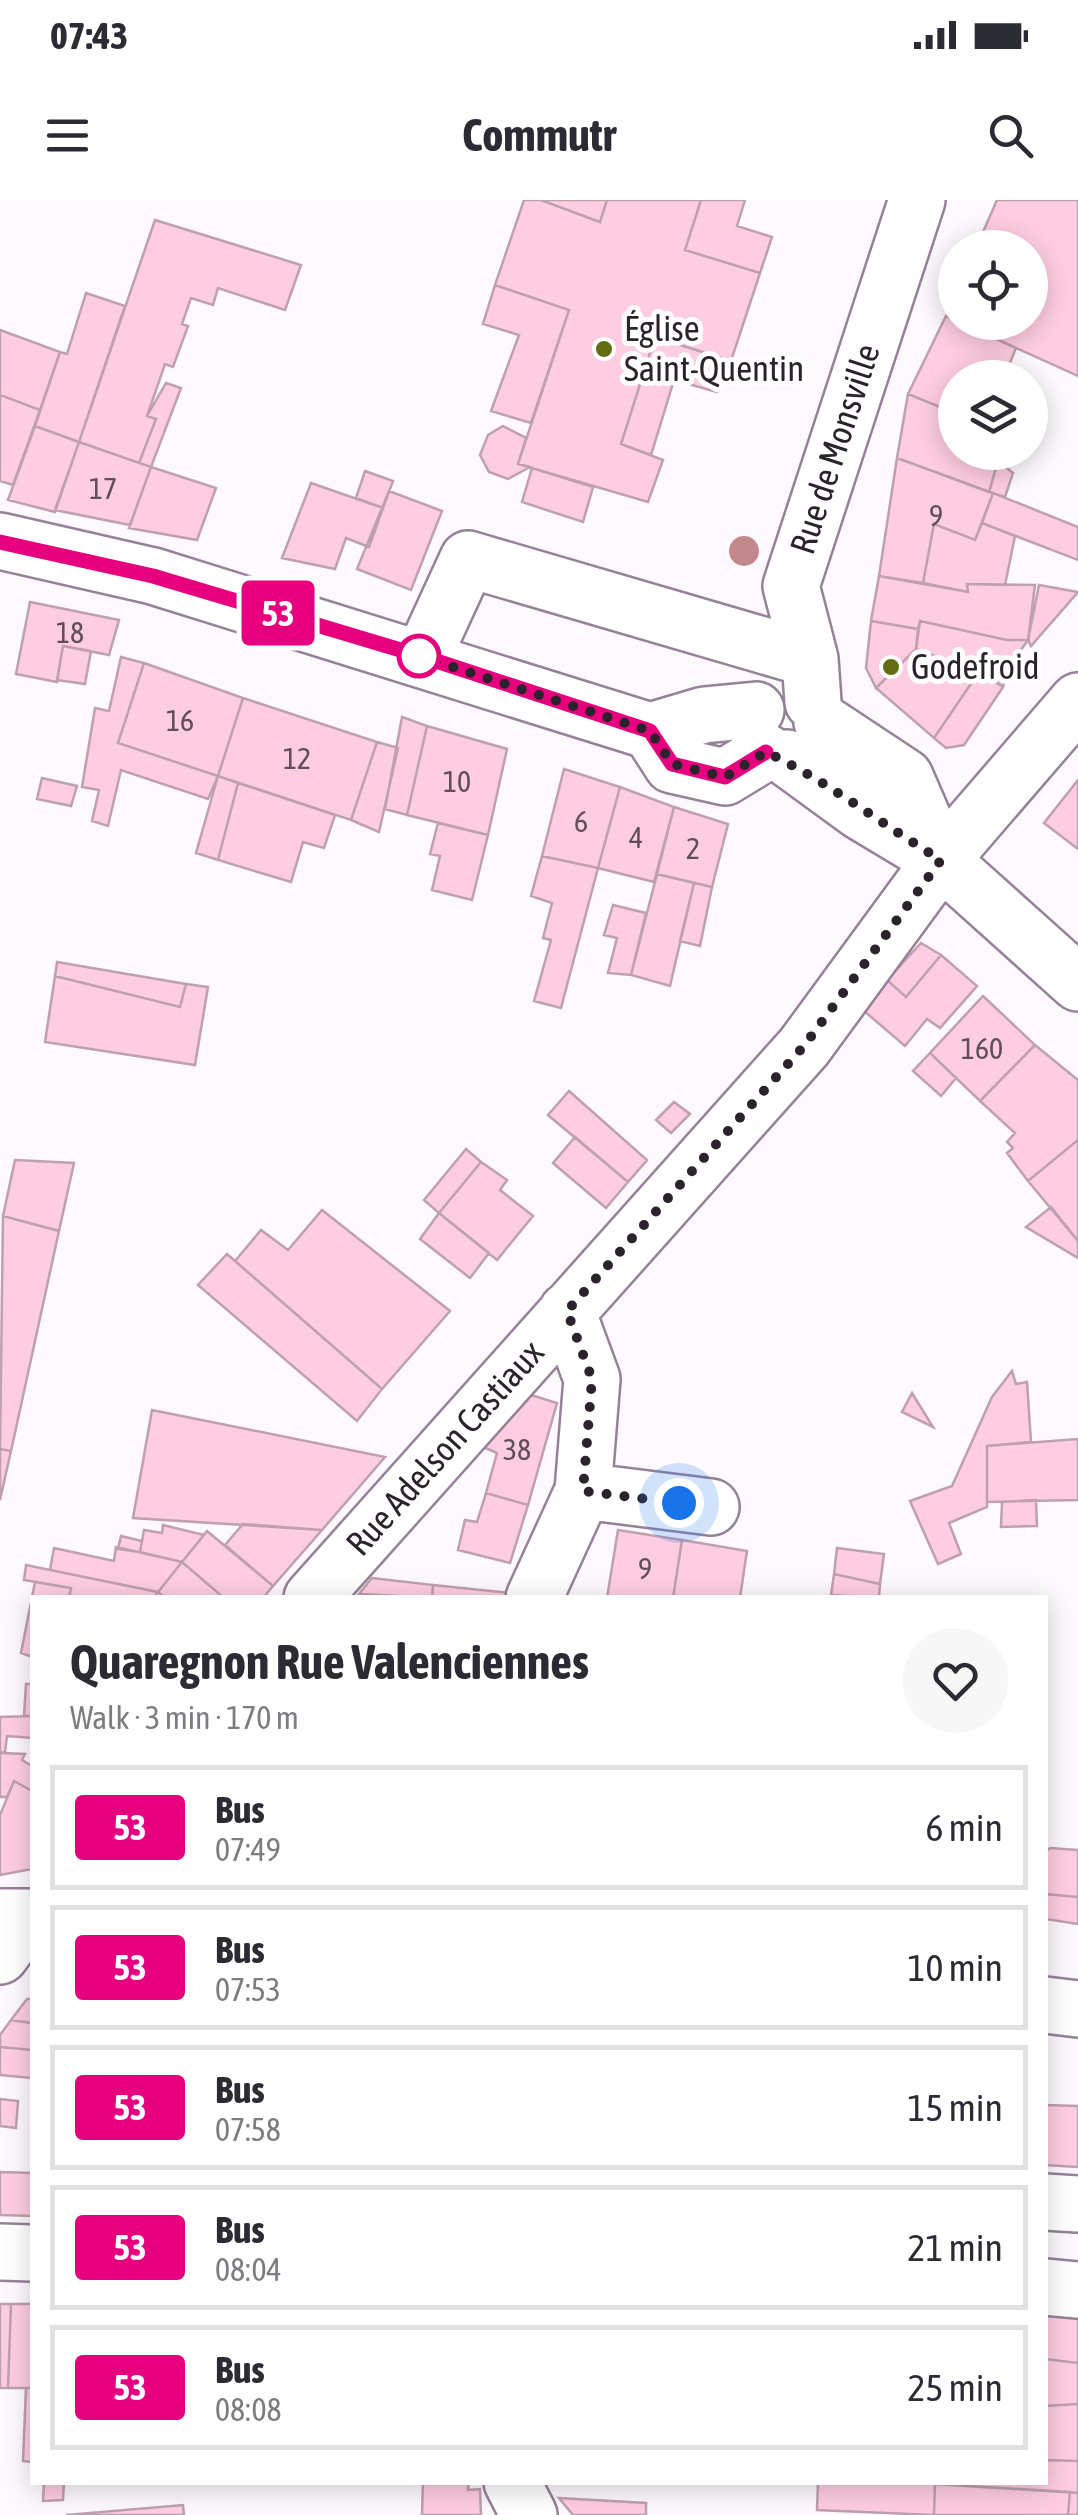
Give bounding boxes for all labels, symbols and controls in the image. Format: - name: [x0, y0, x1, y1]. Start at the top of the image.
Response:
- text: 07:43: [50, 14, 128, 57]
- icon: menu: [40, 108, 95, 163]
- icon: search: [983, 108, 1038, 163]
- text: Commutr: [462, 109, 616, 161]
- map controls: [938, 230, 1048, 470]
- button: locate: [938, 230, 1048, 340]
- place label: Église Saint-Quentin: [624, 308, 804, 388]
- marker: Église Saint-Quentin: [593, 338, 615, 360]
- street label: Rue de Monsville: [781, 339, 887, 559]
- button: layers: [938, 360, 1048, 470]
- house number: 17: [89, 471, 117, 505]
- house number: 9: [929, 498, 943, 532]
- line badge: 53: [233, 580, 323, 646]
- text: 53: [262, 593, 294, 633]
- house number: 18: [56, 615, 84, 649]
- unlabelled marker: [398, 635, 440, 677]
- place label: Godefroid: [911, 646, 1040, 686]
- marker: Godefroid: [880, 656, 902, 678]
- house number: 16: [166, 703, 194, 737]
- house number: 12: [283, 741, 311, 775]
- house number: 10: [443, 764, 471, 798]
- house number: 6: [574, 804, 588, 838]
- house number: 4: [629, 820, 643, 854]
- house number: 2: [686, 831, 700, 865]
- house number: 160: [961, 1031, 1003, 1065]
- street label: Rue Adelson Castiaux: [338, 1332, 551, 1563]
- house number: 38: [503, 1432, 531, 1466]
- your location: [654, 1478, 704, 1528]
- house number: 9: [638, 1551, 652, 1585]
- button: heart: [903, 1628, 1008, 1733]
- text: Quaregnon Rue Valenciennes: [70, 1634, 589, 1689]
- text: Walk · 3 min · 170 m: [70, 1699, 299, 1736]
- text: Bus: [215, 1788, 265, 1831]
- text: 6 min: [925, 1806, 1003, 1849]
- text: 53: [114, 1807, 146, 1847]
- text: 07:49: [215, 1831, 281, 1868]
- text: Bus: [215, 1928, 265, 1971]
- text: 10 min: [908, 1946, 1003, 1989]
- text: 53: [114, 1947, 146, 1987]
- text: 07:53: [215, 1971, 281, 2008]
- text: Bus: [215, 2068, 265, 2111]
- text: 15 min: [908, 2086, 1003, 2129]
- text: 53: [114, 2087, 146, 2127]
- text: 07:58: [215, 2111, 281, 2148]
- text: Bus: [215, 2208, 265, 2251]
- text: 21 min: [908, 2226, 1003, 2269]
- text: 53: [114, 2227, 146, 2267]
- text: 08:04: [215, 2251, 282, 2288]
- text: Bus: [215, 2348, 265, 2391]
- text: 25 min: [908, 2366, 1003, 2409]
- text: 53: [114, 2367, 146, 2407]
- text: 08:08: [215, 2391, 282, 2428]

